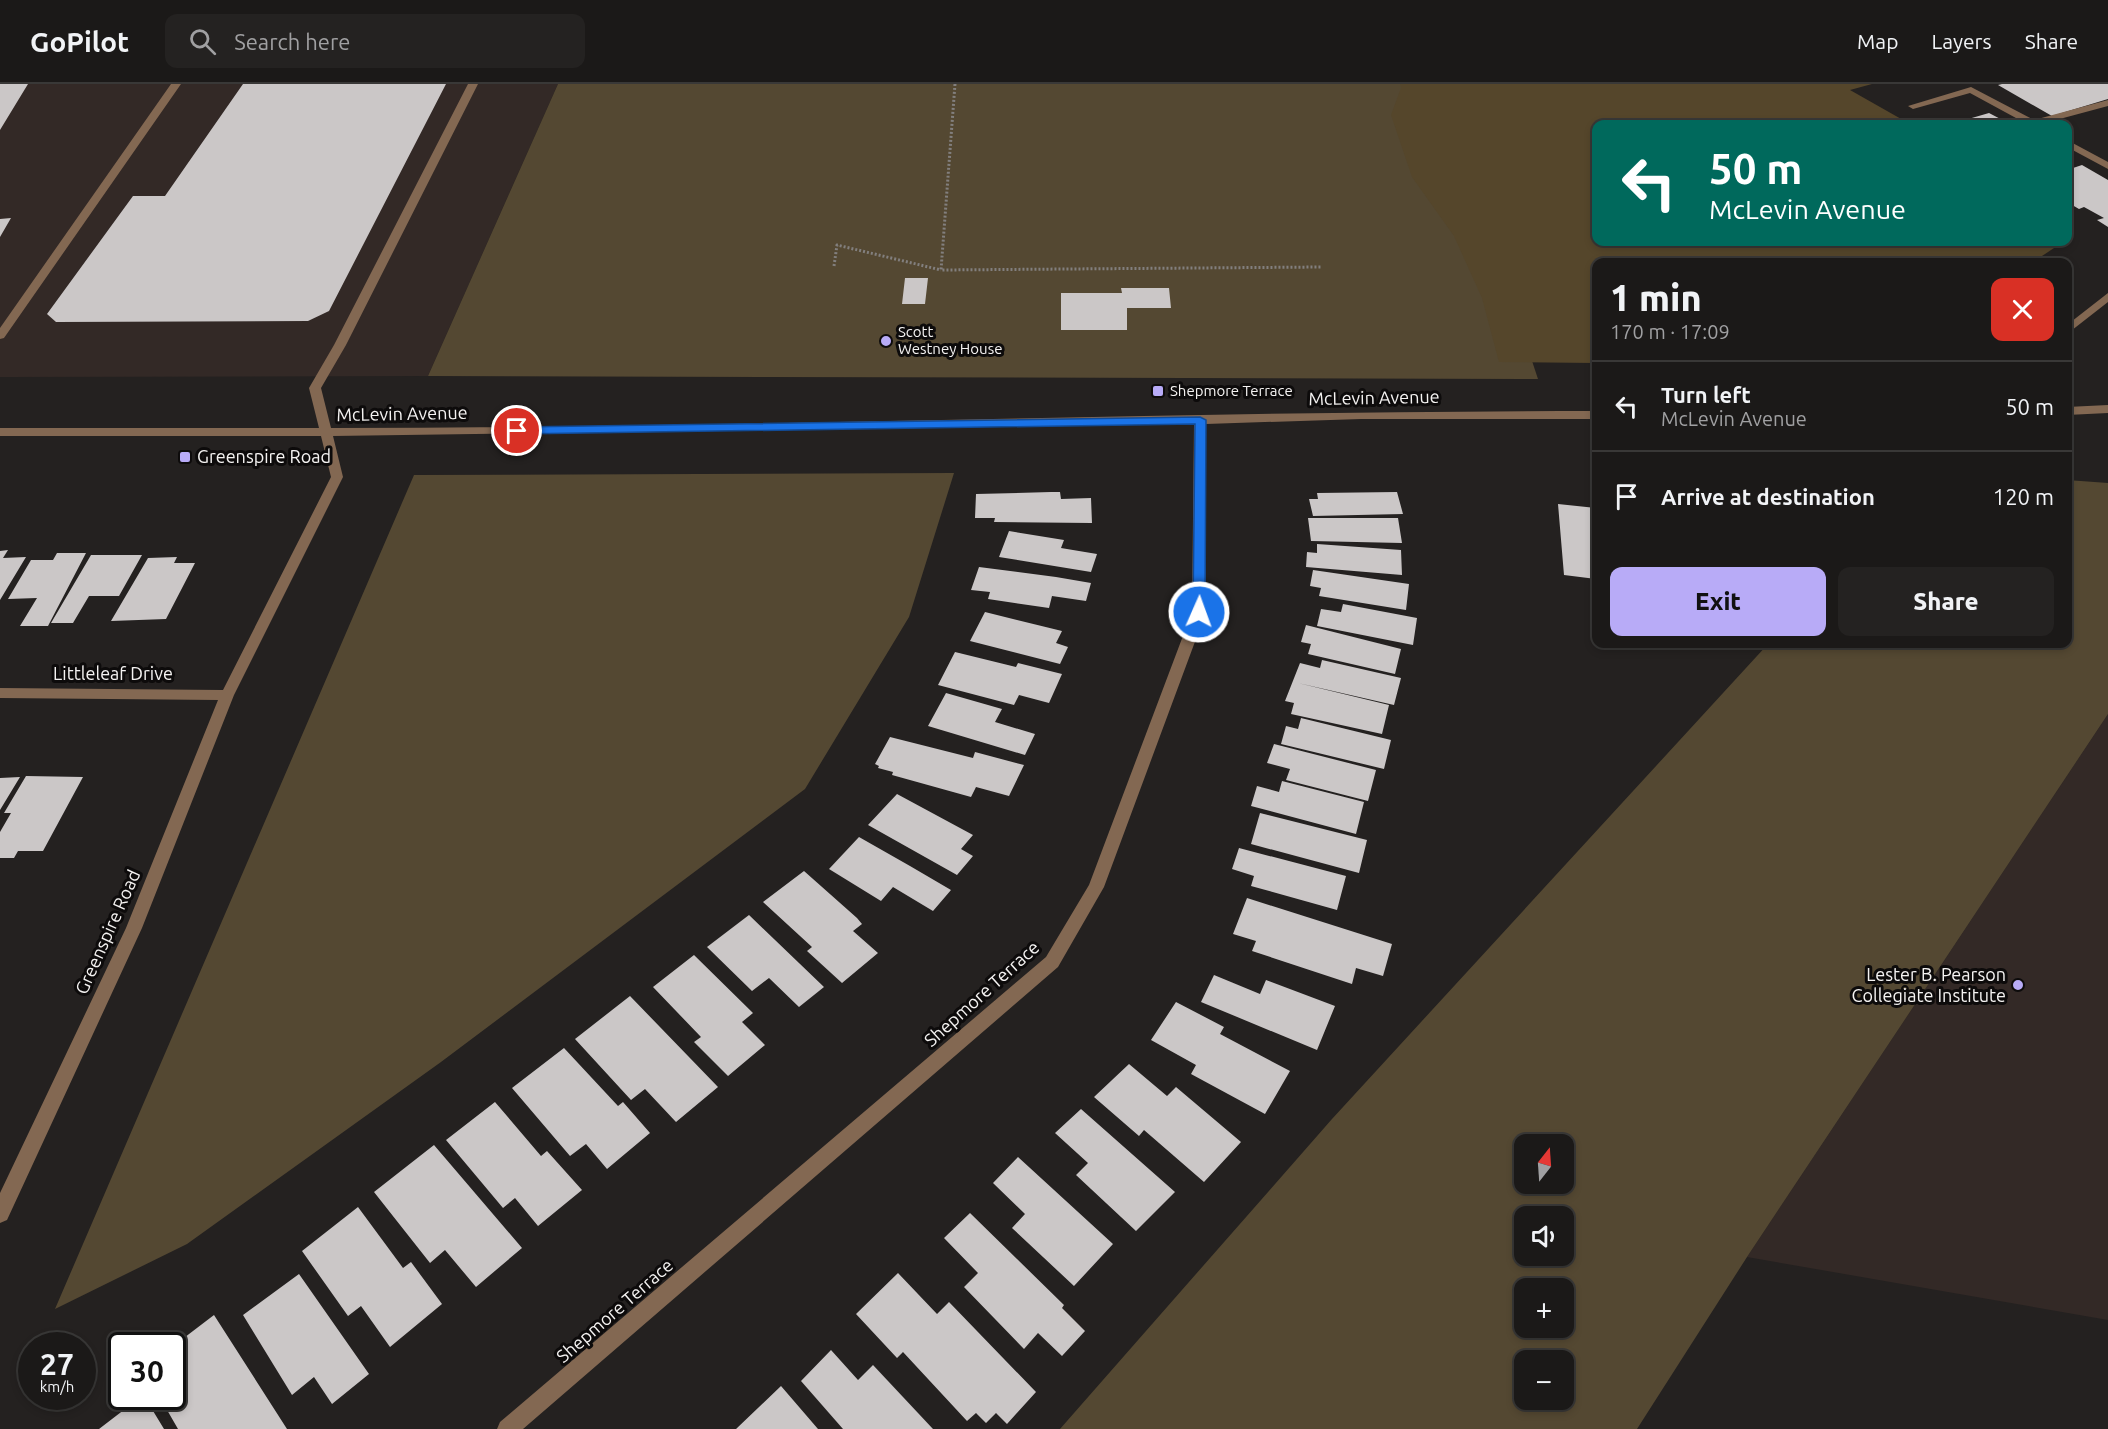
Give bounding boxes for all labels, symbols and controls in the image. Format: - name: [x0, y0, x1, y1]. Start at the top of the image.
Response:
- search box: [165, 14, 585, 68]
- icon: search: [186, 25, 219, 58]
- text: GoPilot: [30, 26, 129, 57]
- text: Search here: [234, 29, 350, 54]
- text: Map: [1857, 29, 1898, 53]
- text: Layers: [1931, 29, 1992, 53]
- text: Share: [2025, 29, 2078, 53]
- icon: left: [1610, 144, 1688, 222]
- text: 50 m: [1709, 145, 1803, 192]
- text: McLevin Avenue: [1709, 194, 1906, 224]
- text: 1 min: [1610, 277, 1702, 318]
- button: close: [1991, 278, 2054, 341]
- text: 170 m · 17:09: [1610, 320, 1730, 343]
- place label: Scott Westney House: [898, 323, 1002, 357]
- marker: Scott Westney House: [879, 334, 893, 348]
- place label: Shepmore Terrace: [1170, 382, 1293, 399]
- text: Turn left: [1661, 382, 1751, 407]
- marker: Shepmore Terrace: [1151, 384, 1165, 398]
- street label: McLevin Avenue: [1308, 386, 1440, 408]
- icon: left: [1610, 390, 1643, 423]
- text: 50 m: [2005, 394, 2054, 419]
- street label: McLevin Avenue: [336, 402, 468, 424]
- pin: [491, 405, 542, 456]
- text: McLevin Avenue: [1661, 407, 1807, 430]
- icon: arrive: [500, 414, 533, 447]
- place label: Greenspire Road: [197, 446, 331, 466]
- marker: Greenspire Road: [178, 450, 192, 464]
- icon: arrive: [1610, 480, 1643, 513]
- text: Arrive at destination: [1661, 484, 1875, 509]
- text: 120 m: [1993, 484, 2054, 509]
- button: Exit: [1610, 567, 1826, 636]
- button: Share: [1838, 567, 2054, 636]
- position arrow: [1167, 580, 1231, 644]
- street label: Littleleaf Drive: [53, 663, 173, 683]
- street label: Greenspire Road: [71, 866, 143, 997]
- street label: Shepmore Terrace: [920, 937, 1043, 1050]
- place label: Lester B. Pearson Collegiate Institute: [1852, 964, 2006, 1005]
- marker: Lester B. Pearson Collegiate Institute: [2011, 978, 2025, 992]
- north arrow: [1514, 1134, 1574, 1194]
- map controls: [1514, 1134, 1574, 1410]
- button: sound: [1514, 1206, 1574, 1266]
- street label: Shepmore Terrace: [552, 1254, 676, 1366]
- button: +: [1514, 1278, 1574, 1338]
- speed limit sign: 30: [108, 1332, 186, 1410]
- text: 27: [40, 1347, 74, 1381]
- button: −: [1514, 1350, 1574, 1410]
- text: km/h: [40, 1378, 74, 1395]

